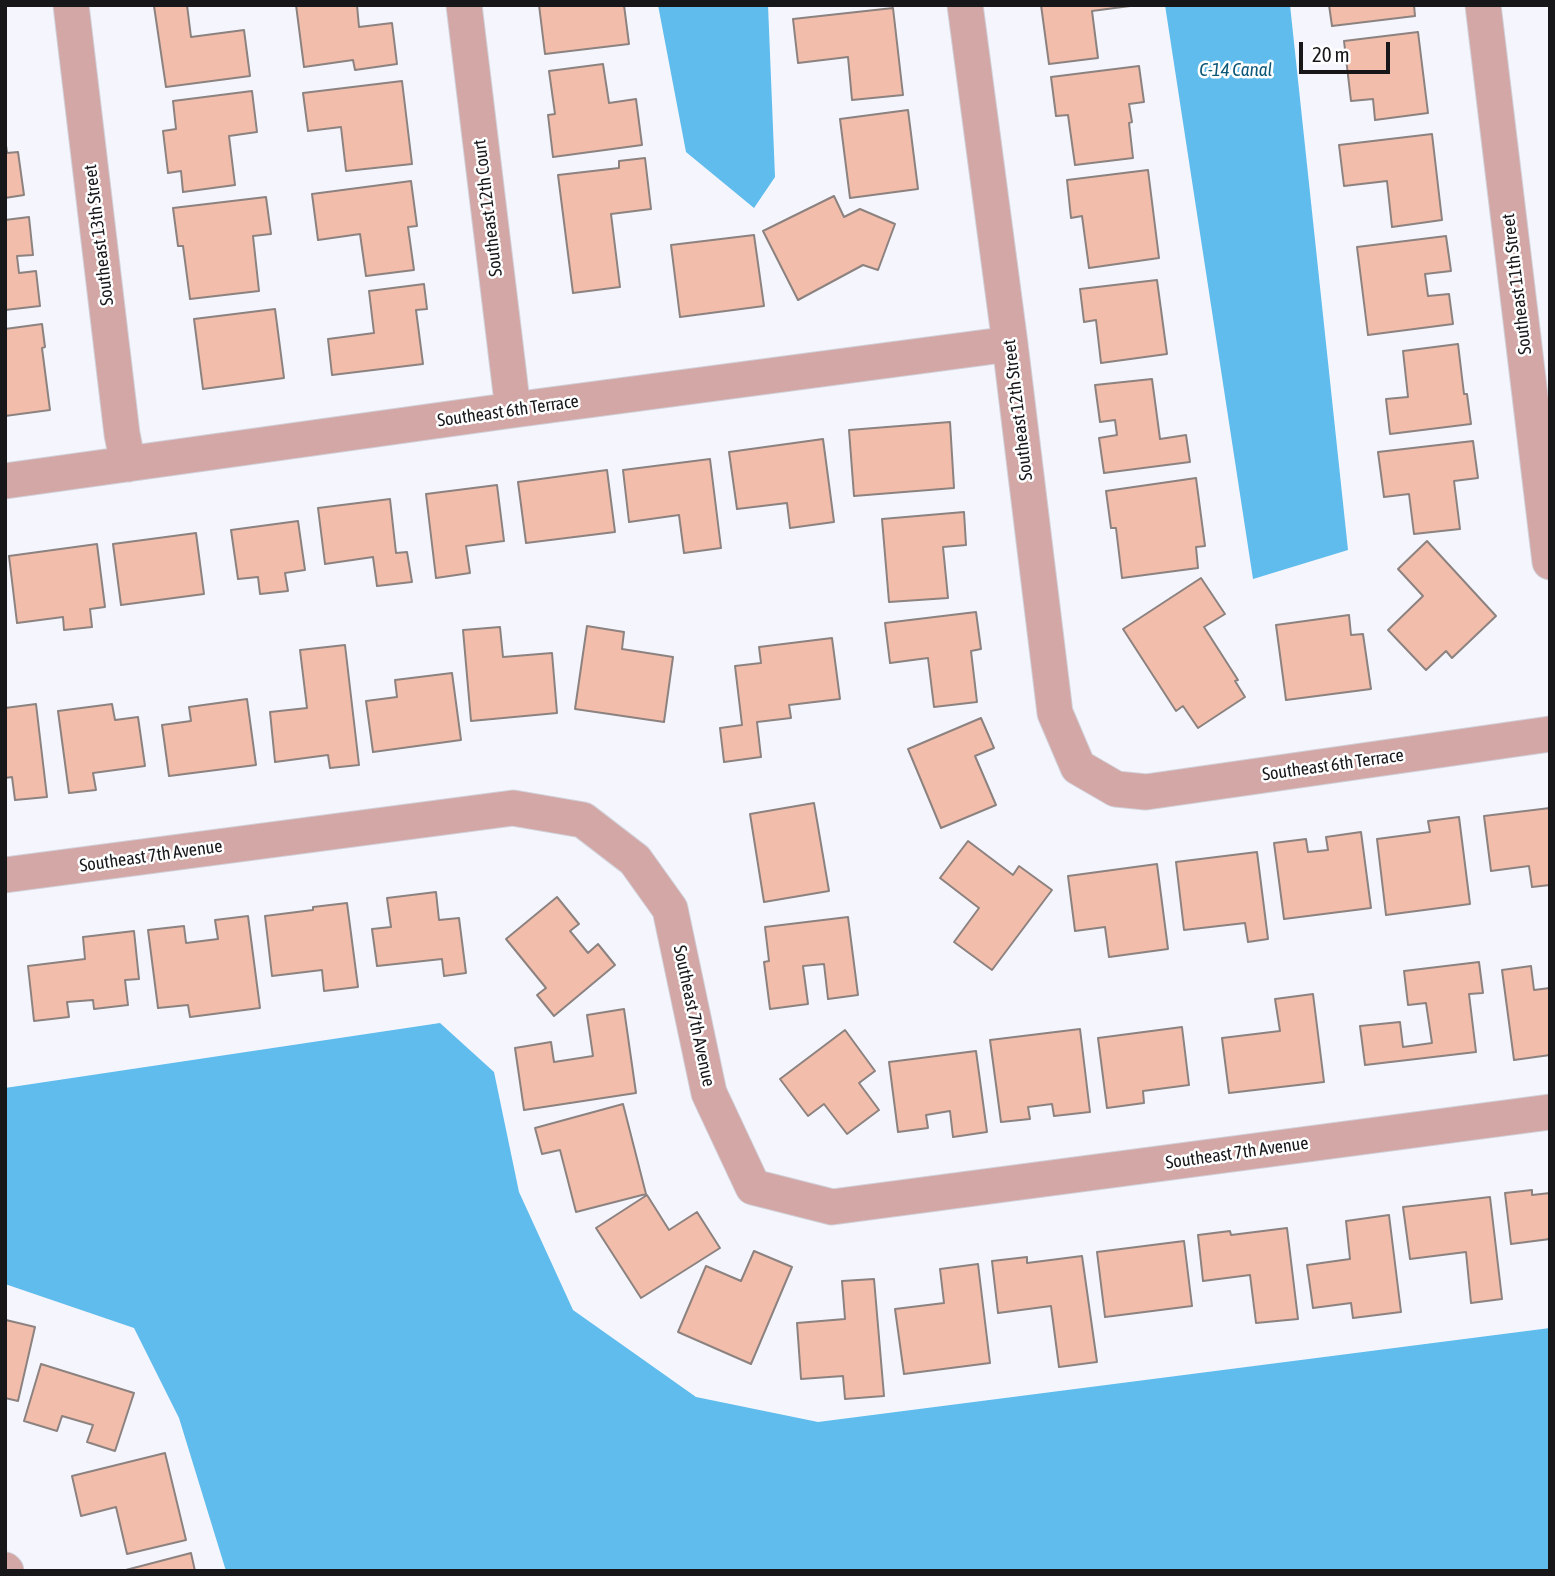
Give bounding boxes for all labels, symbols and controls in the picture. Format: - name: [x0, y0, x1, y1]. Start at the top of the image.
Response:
- scale bar: [1303, 28, 1394, 72]
- text: 20 m: [1312, 42, 1350, 66]
- water label: C-14 Canal: [1199, 59, 1273, 81]
- street label: Southeast 12th Court: [469, 138, 507, 278]
- street label: Southeast 13th Street: [80, 163, 118, 307]
- street label: Southeast 11th Street: [1498, 212, 1536, 356]
- street label: Southeast 12th Street: [999, 338, 1037, 482]
- street label: Southeast 6th Terrace: [436, 390, 580, 432]
- street label: Southeast 6th Terrace: [1261, 744, 1405, 786]
- street label: Southeast 7th Avenue: [78, 835, 224, 877]
- street label: Southeast 7th Avenue: [668, 943, 720, 1089]
- street label: Southeast 7th Avenue: [1164, 1132, 1310, 1174]

